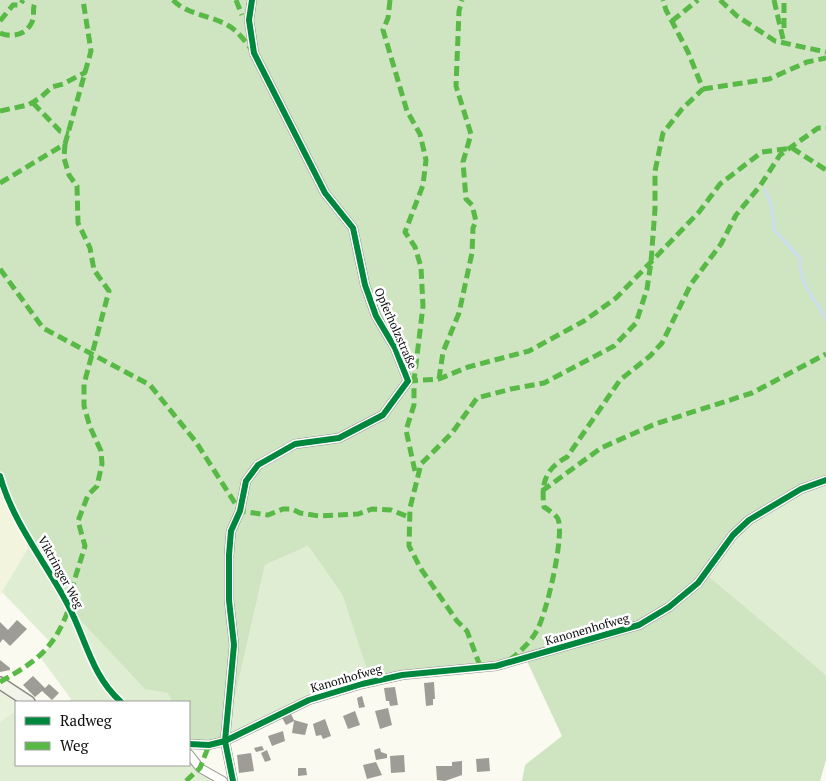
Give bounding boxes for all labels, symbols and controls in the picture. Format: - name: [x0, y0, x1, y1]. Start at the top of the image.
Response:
- street label: Opferholzstraße: [371, 285, 421, 371]
- street label: Viktringer Weg: [35, 533, 87, 611]
- street label: Kanonenhofweg: [543, 610, 631, 648]
- street label: Kanonhofweg: [309, 660, 384, 695]
- legend: [15, 701, 190, 766]
- text: Radweg: [60, 710, 113, 730]
- text: Weg: [60, 735, 90, 755]

